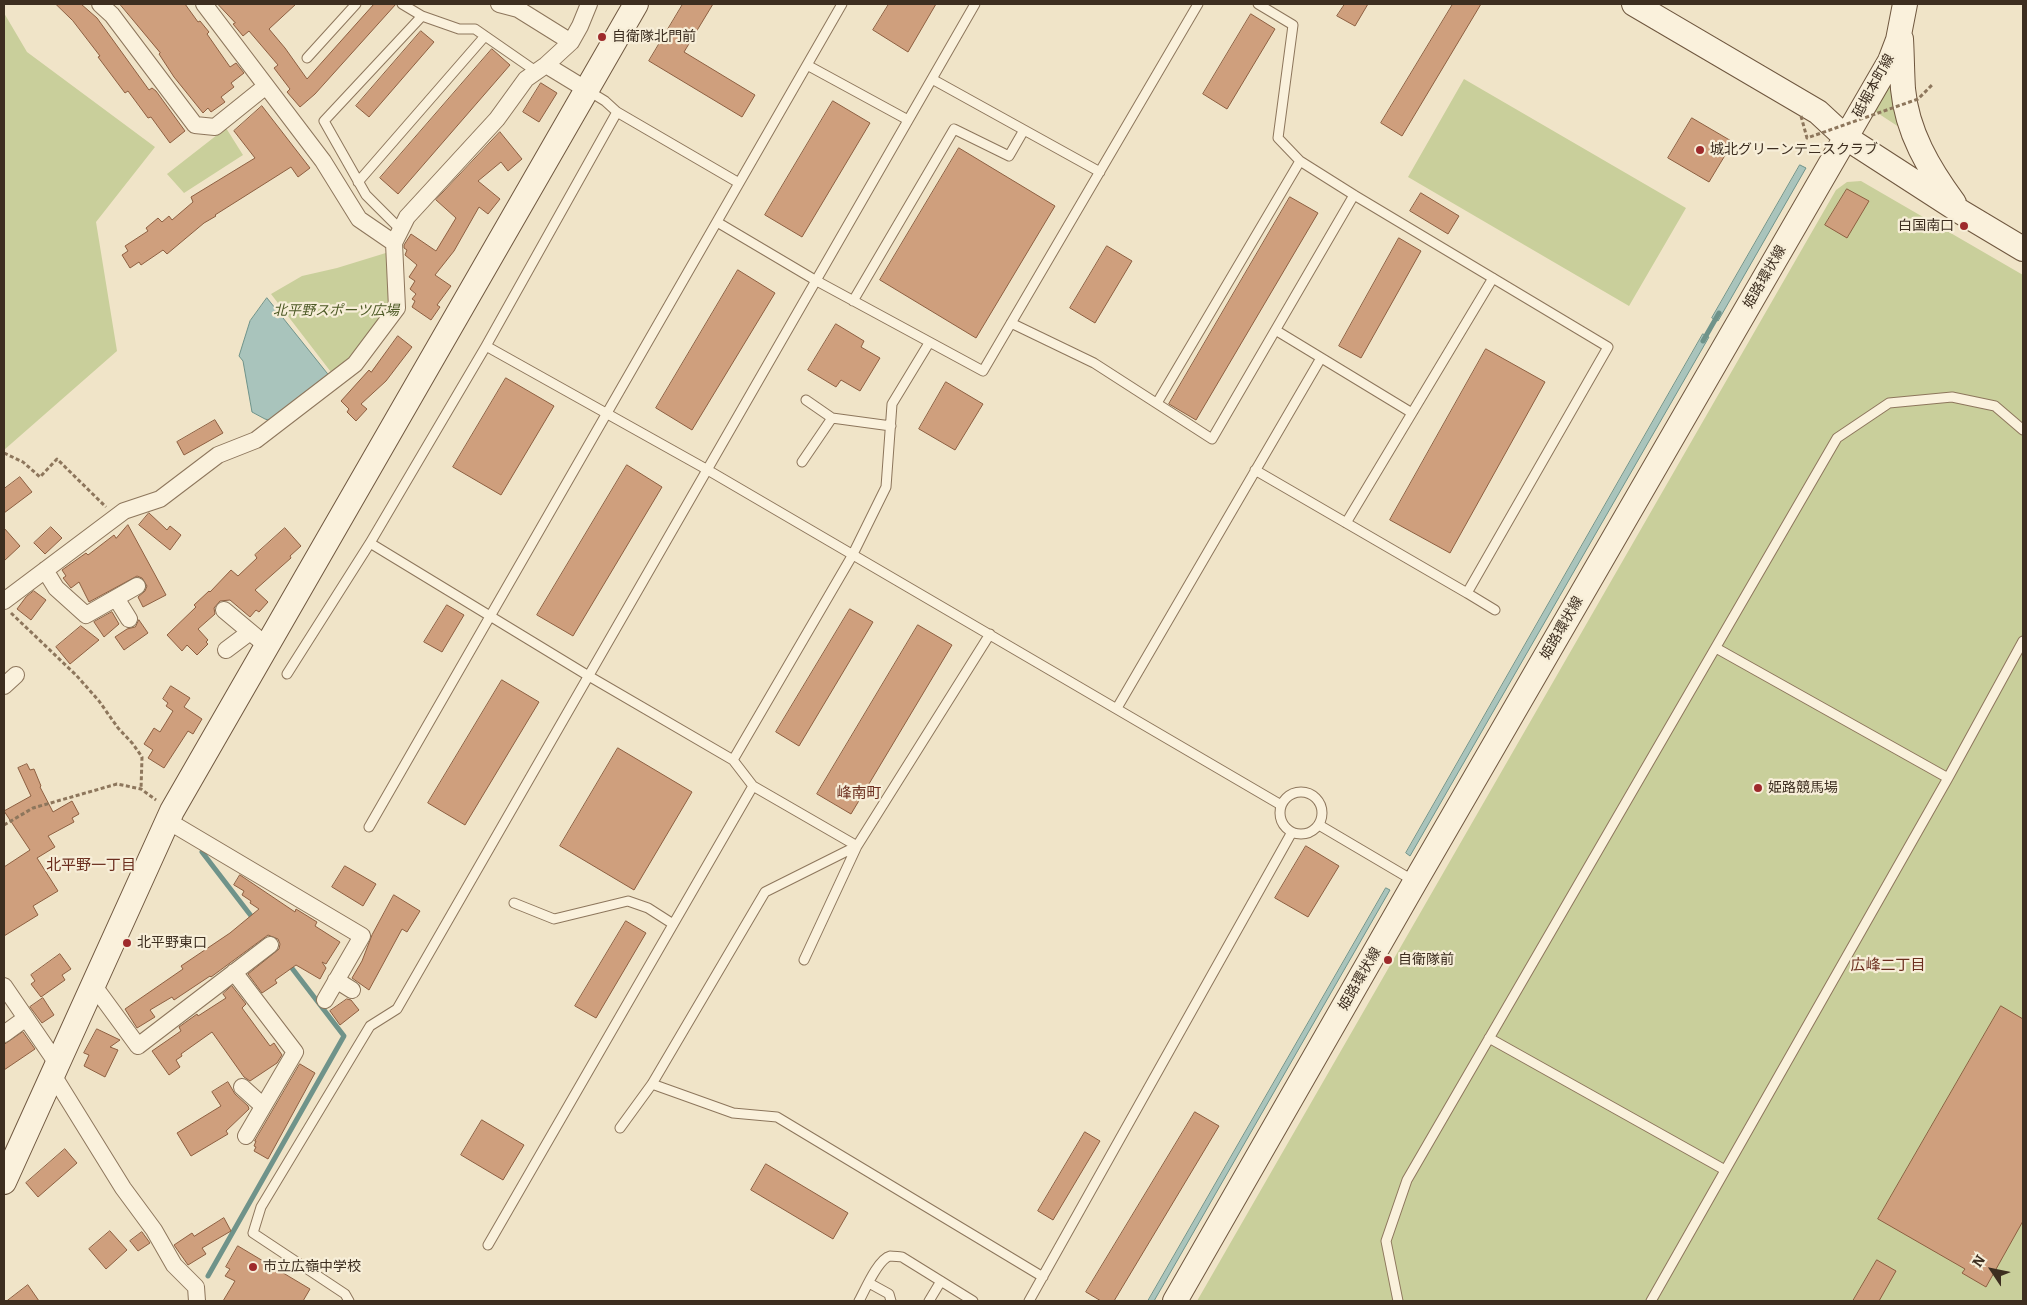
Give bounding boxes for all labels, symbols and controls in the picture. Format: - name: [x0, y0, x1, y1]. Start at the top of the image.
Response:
- place label: 自衛隊北門前: [612, 29, 696, 45]
- marker: 自衛隊北門前: [596, 31, 608, 43]
- street label: 砥堀本町線: [1850, 51, 1898, 121]
- place label: 城北グリーンテニスクラブ: [1710, 142, 1878, 158]
- marker: 城北グリーンテニスクラブ: [1694, 144, 1706, 156]
- place label: 白国南口: [1898, 218, 1954, 234]
- marker: 白国南口: [1958, 220, 1970, 232]
- street label: 姫路環状線: [1740, 242, 1790, 312]
- park label: 北平野スポーツ広場: [273, 303, 399, 319]
- street label: 姫路環状線: [1537, 593, 1587, 663]
- place label: 姫路競馬場: [1768, 780, 1838, 796]
- marker: 姫路競馬場: [1752, 782, 1764, 794]
- district label: 峰南町: [837, 785, 881, 803]
- district label: 北平野一丁目: [46, 857, 136, 875]
- place label: 北平野東口: [137, 935, 207, 951]
- marker: 北平野東口: [121, 937, 133, 949]
- street label: 姫路環状線: [1335, 944, 1385, 1014]
- place label: 自衛隊前: [1398, 952, 1454, 968]
- marker: 自衛隊前: [1382, 954, 1394, 966]
- district label: 広峰二丁目: [1851, 957, 1925, 975]
- north arrow: [1967, 1245, 2017, 1295]
- text: N: [1969, 1252, 1989, 1271]
- place label: 市立広嶺中学校: [263, 1259, 361, 1275]
- marker: 市立広嶺中学校: [247, 1261, 259, 1273]

